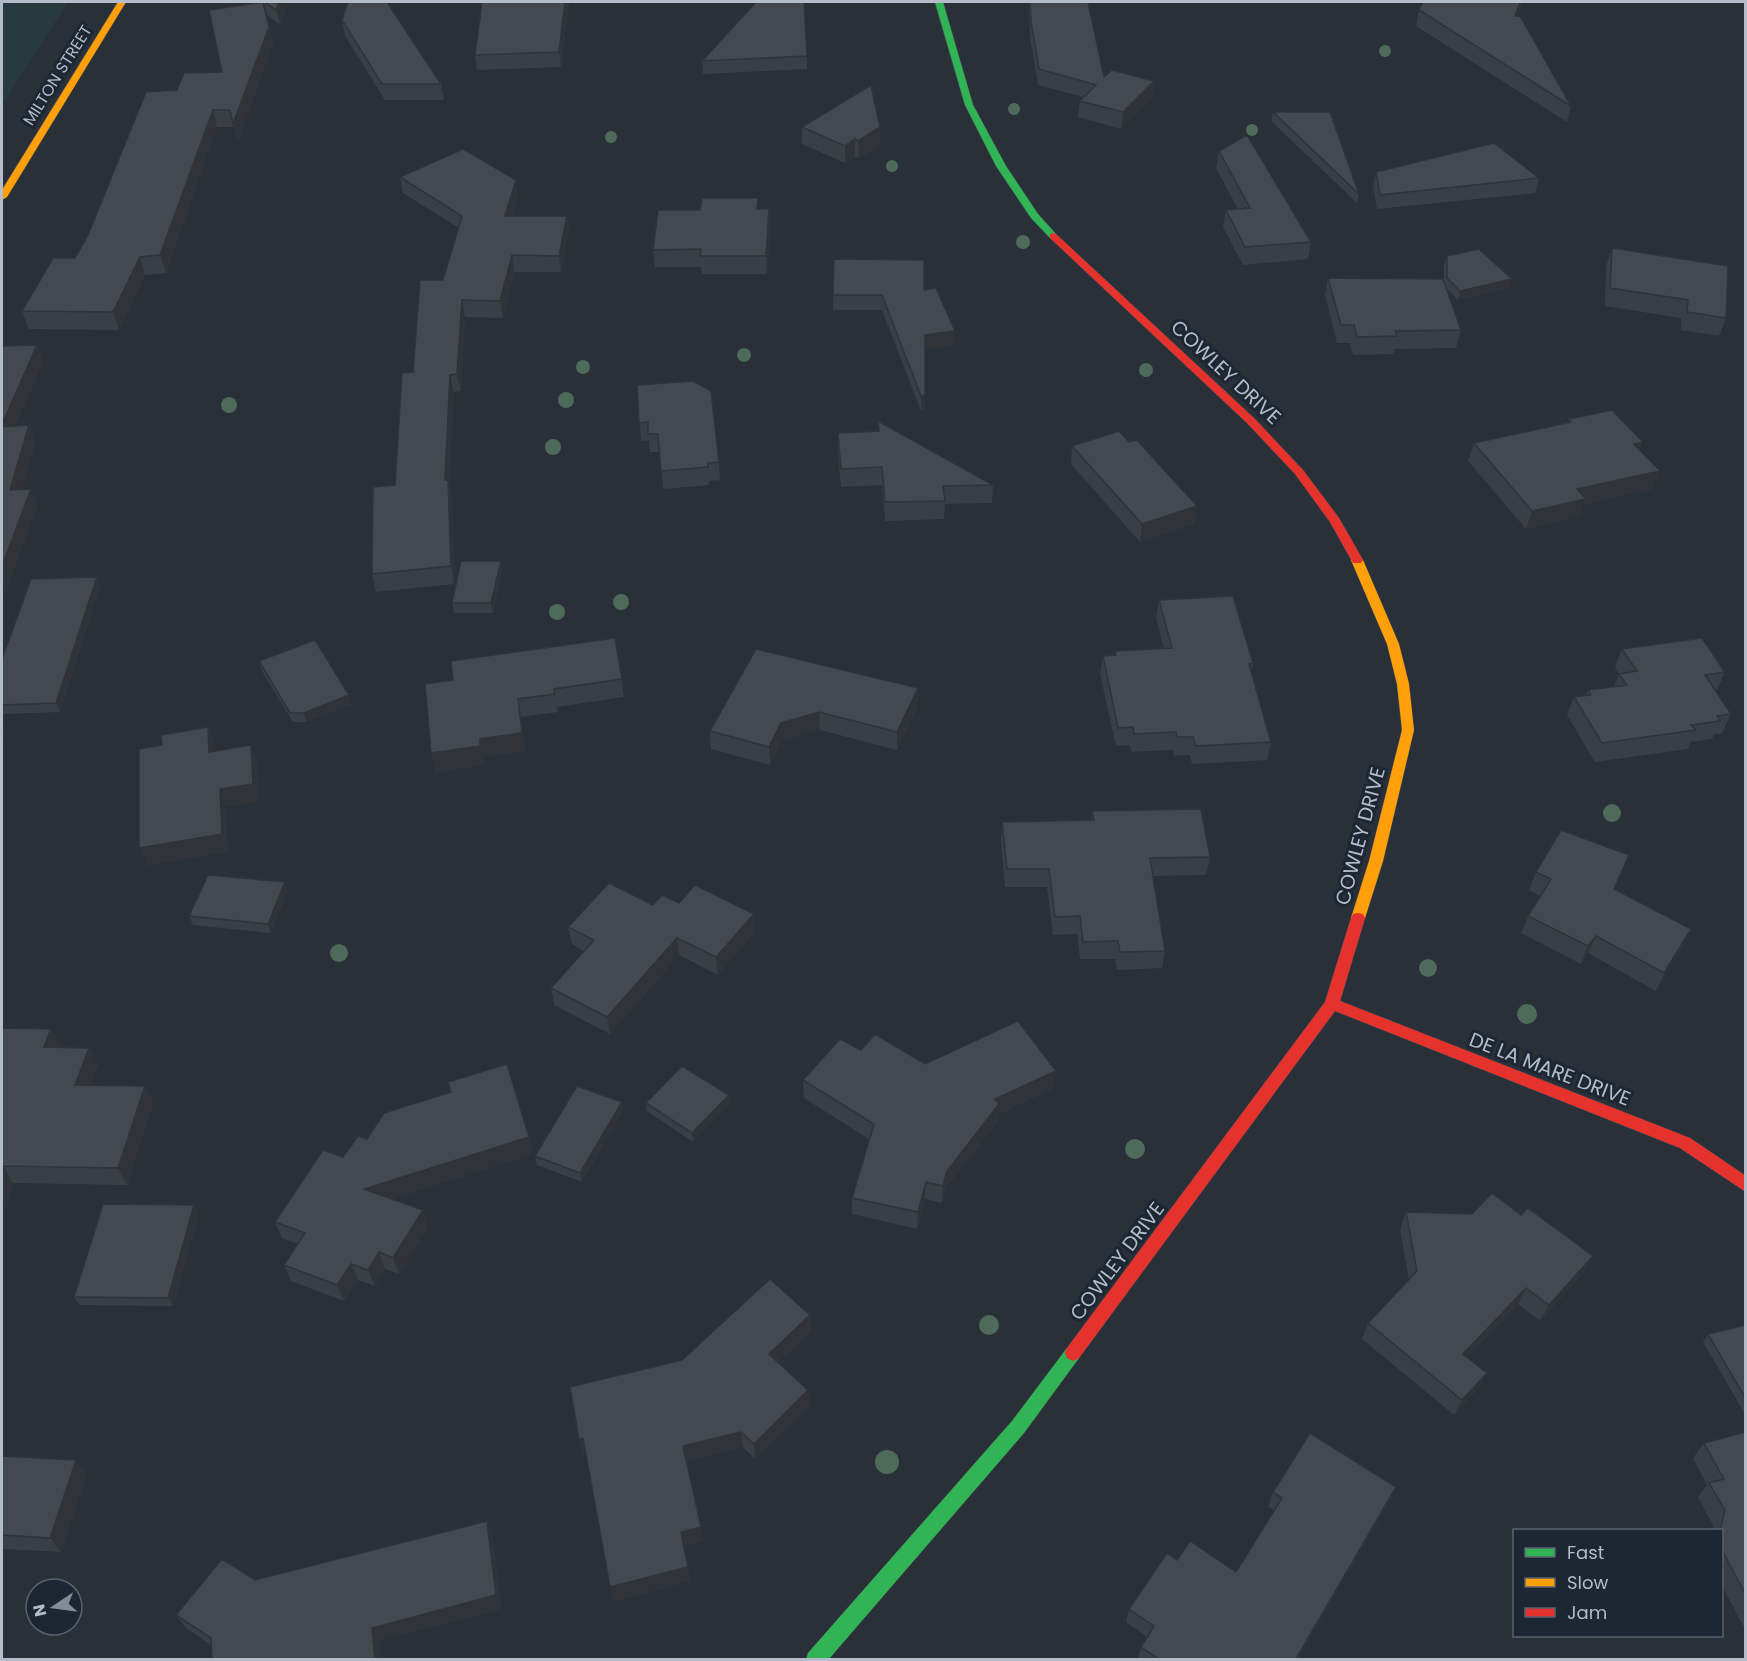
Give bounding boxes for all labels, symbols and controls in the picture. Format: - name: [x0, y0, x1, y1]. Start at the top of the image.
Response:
- street label: MILTON STREET: [17, 20, 98, 130]
- street label: COWLEY DRIVE: [1165, 313, 1287, 431]
- street label: COWLEY DRIVE: [1328, 764, 1392, 908]
- street label: DE LA MARE DRIVE: [1465, 1025, 1635, 1113]
- street label: COWLEY DRIVE: [1063, 1196, 1171, 1326]
- legend: [1513, 1529, 1723, 1637]
- text: Fast: [1567, 1540, 1604, 1565]
- text: Slow: [1567, 1570, 1609, 1595]
- north arrow: [24, 1577, 84, 1637]
- text: Jam: [1567, 1600, 1607, 1625]
- text: N: [27, 1602, 52, 1619]

